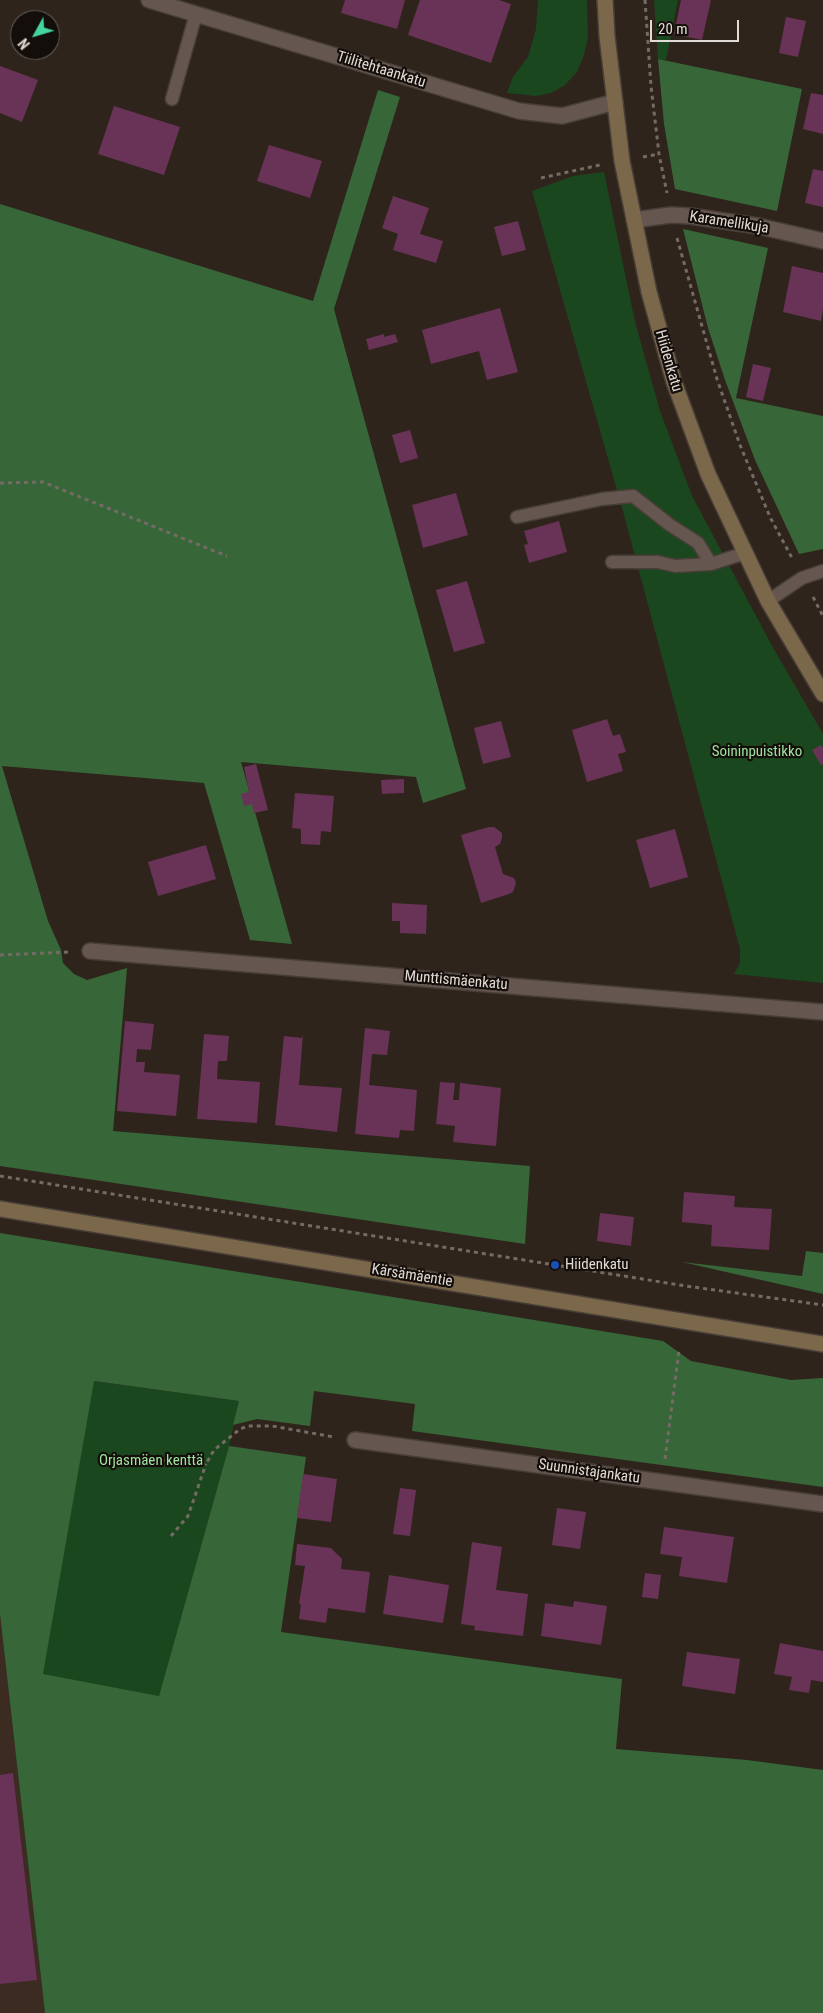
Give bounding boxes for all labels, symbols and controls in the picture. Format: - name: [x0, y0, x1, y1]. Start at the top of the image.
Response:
- north arrow: [10, 10, 60, 60]
- scale bar: [653, 10, 742, 42]
- text: 20 m: [658, 20, 688, 38]
- text: N: [15, 35, 33, 52]
- street label: Tiilitehtaankatu: [334, 48, 428, 92]
- street label: Karamellikuja: [688, 208, 770, 238]
- street label: Hiidenkatu: [651, 328, 685, 394]
- park label: Soininpuistikko: [712, 743, 802, 761]
- street label: Munttismäenkatu: [404, 968, 508, 994]
- place label: Hiidenkatu: [565, 1256, 629, 1274]
- marker: Hiidenkatu: [549, 1259, 561, 1271]
- street label: Kärsämäentie: [370, 1261, 454, 1291]
- park label: Orjasmäen kenttä: [99, 1452, 203, 1470]
- street label: Suunnistajankatu: [537, 1456, 641, 1488]

